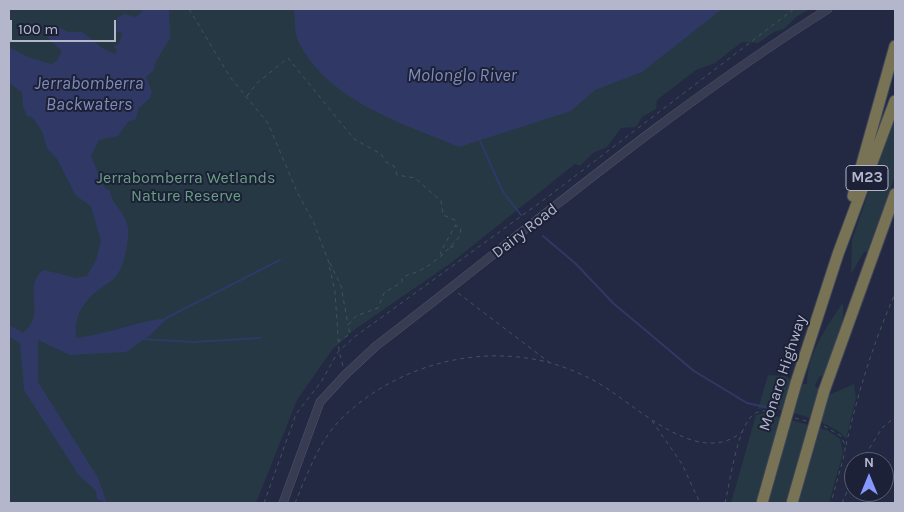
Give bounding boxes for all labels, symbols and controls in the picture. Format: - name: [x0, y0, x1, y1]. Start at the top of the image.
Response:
- scale bar: [12, 10, 119, 42]
- text: 100 m: [18, 20, 58, 38]
- water label: Molonglo River: [407, 65, 517, 87]
- water label: Jerrabomberra Backwaters: [35, 73, 143, 116]
- road number: M23: [846, 166, 888, 190]
- park label: Jerrabomberra Wetlands Nature Reserve: [97, 168, 275, 206]
- street label: Dairy Road: [488, 199, 562, 263]
- street label: Monaro Highway: [755, 312, 811, 434]
- north arrow: [844, 452, 894, 502]
- text: N: [864, 454, 874, 471]

